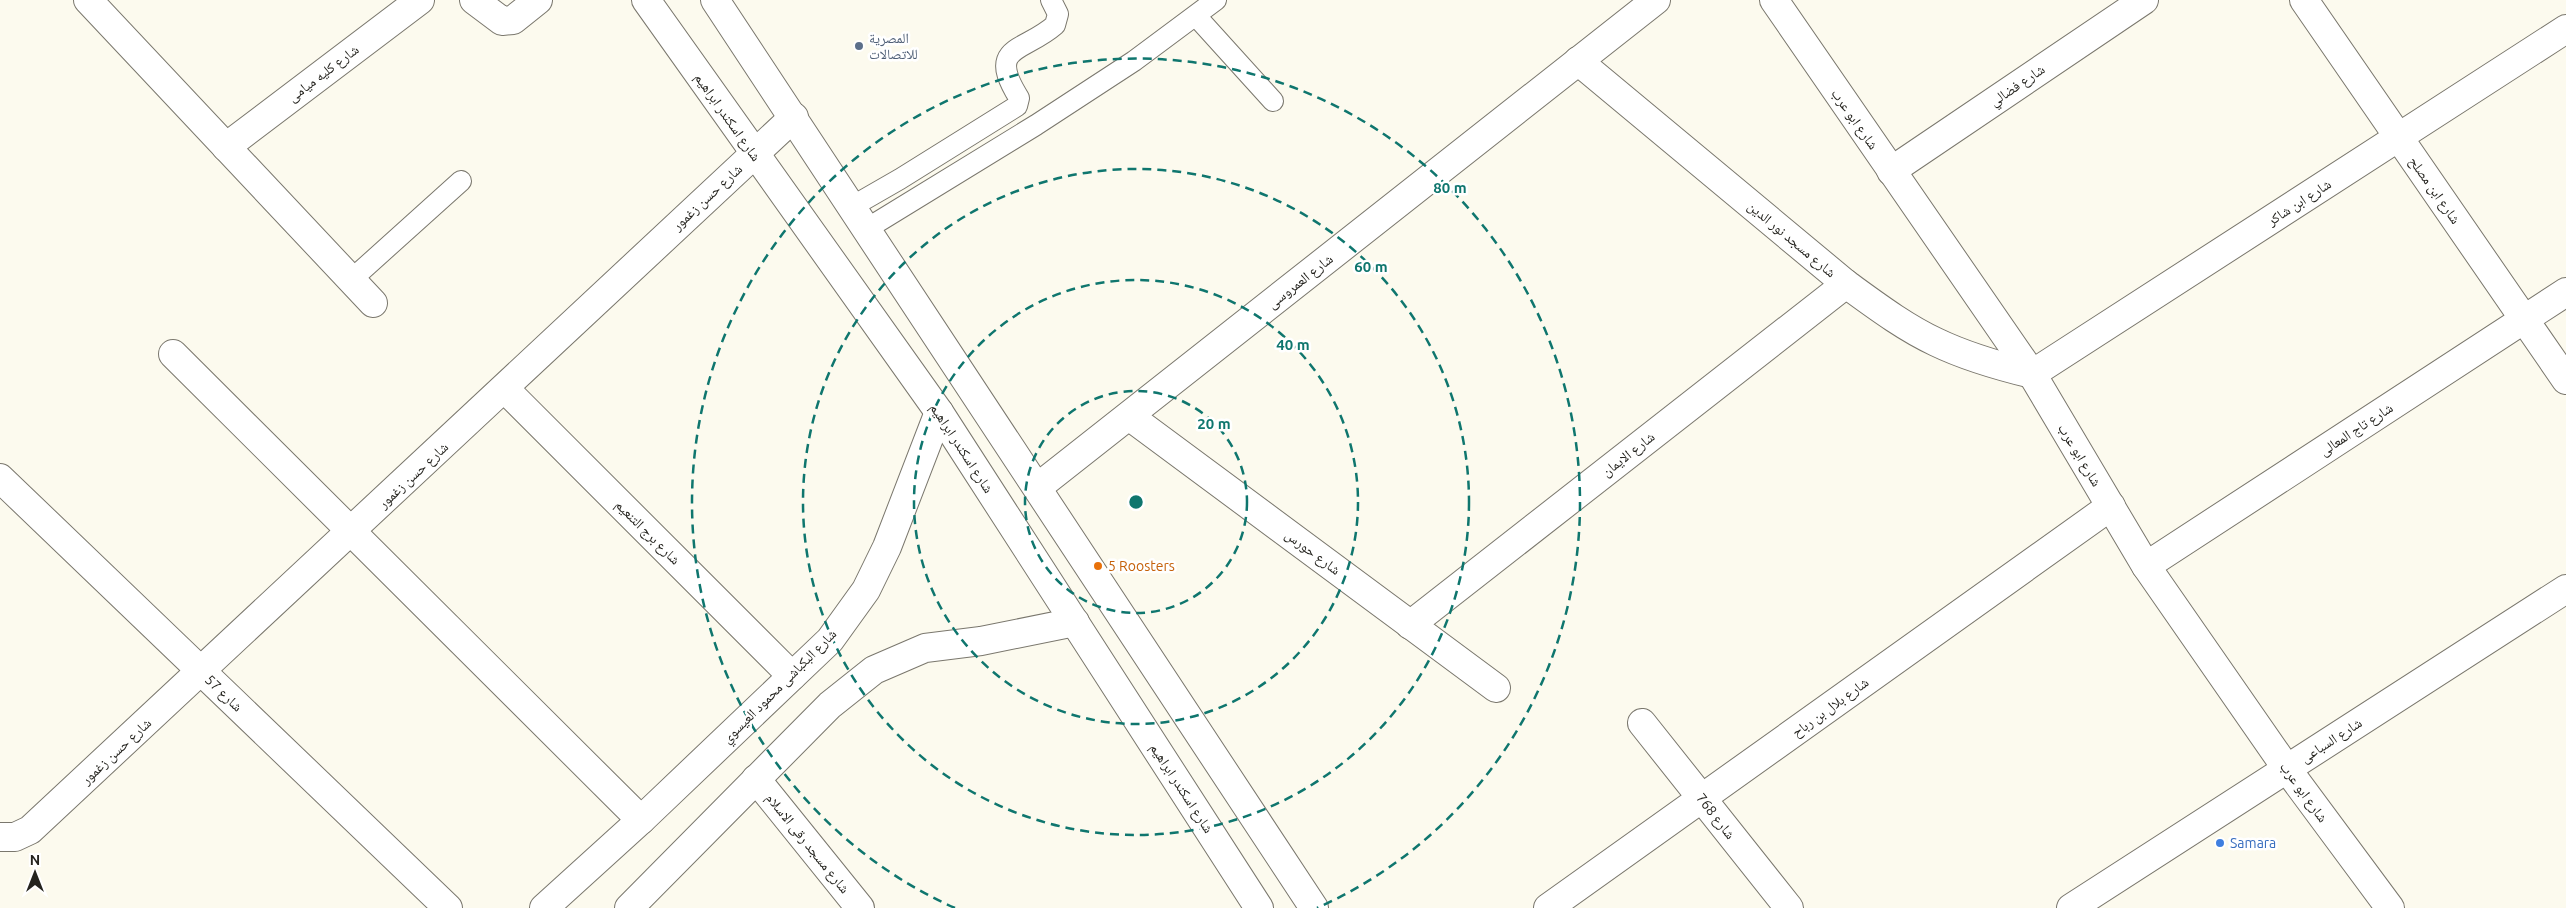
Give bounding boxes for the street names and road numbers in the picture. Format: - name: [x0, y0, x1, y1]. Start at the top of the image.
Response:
- street label: شارع كليه ميامى: [284, 41, 363, 106]
- street label: شارع فضالي: [1987, 61, 2049, 112]
- street label: شارع اسكندر ابراهيم: [690, 70, 764, 165]
- street label: شارع ابو عرب: [1827, 86, 1882, 154]
- street label: شارع ابن مصلح: [2404, 153, 2464, 228]
- street label: شارع حسن زغمور: [668, 161, 747, 236]
- street label: شارع ابن شاكر: [2263, 176, 2335, 231]
- street label: شارع مسجد نور الدين: [1744, 198, 1839, 282]
- street label: شارع العمروسى: [1264, 250, 1337, 313]
- street label: شارع تاج المعالى: [2316, 399, 2397, 460]
- street label: شارع اسكندر ابراهيم: [925, 400, 997, 497]
- street label: شارع ابو عرب: [2053, 421, 2105, 490]
- street label: شارع الايمان: [1598, 428, 1659, 481]
- street label: شارع حسن زغمور: [374, 439, 453, 514]
- street label: شارع برج التنعيم: [611, 496, 684, 569]
- street label: شارع حورس: [1281, 526, 1344, 580]
- street label: شارع البكباشى محمود العيسوي: [719, 626, 842, 749]
- street label: شارع 57: [201, 671, 246, 716]
- street label: شارع بلال بن رباح: [1789, 674, 1873, 742]
- street label: شارع السباعى: [2297, 714, 2366, 767]
- street label: شارع حسن زغمور: [77, 715, 156, 790]
- street label: شارع اسكندر ابراهيم: [1145, 740, 1217, 837]
- street label: شارع ابو عرب: [2275, 759, 2331, 826]
- street label: شارع مسجد رقى الاسلام: [761, 790, 853, 897]
- street label: شارع 768: [1692, 790, 1739, 843]

